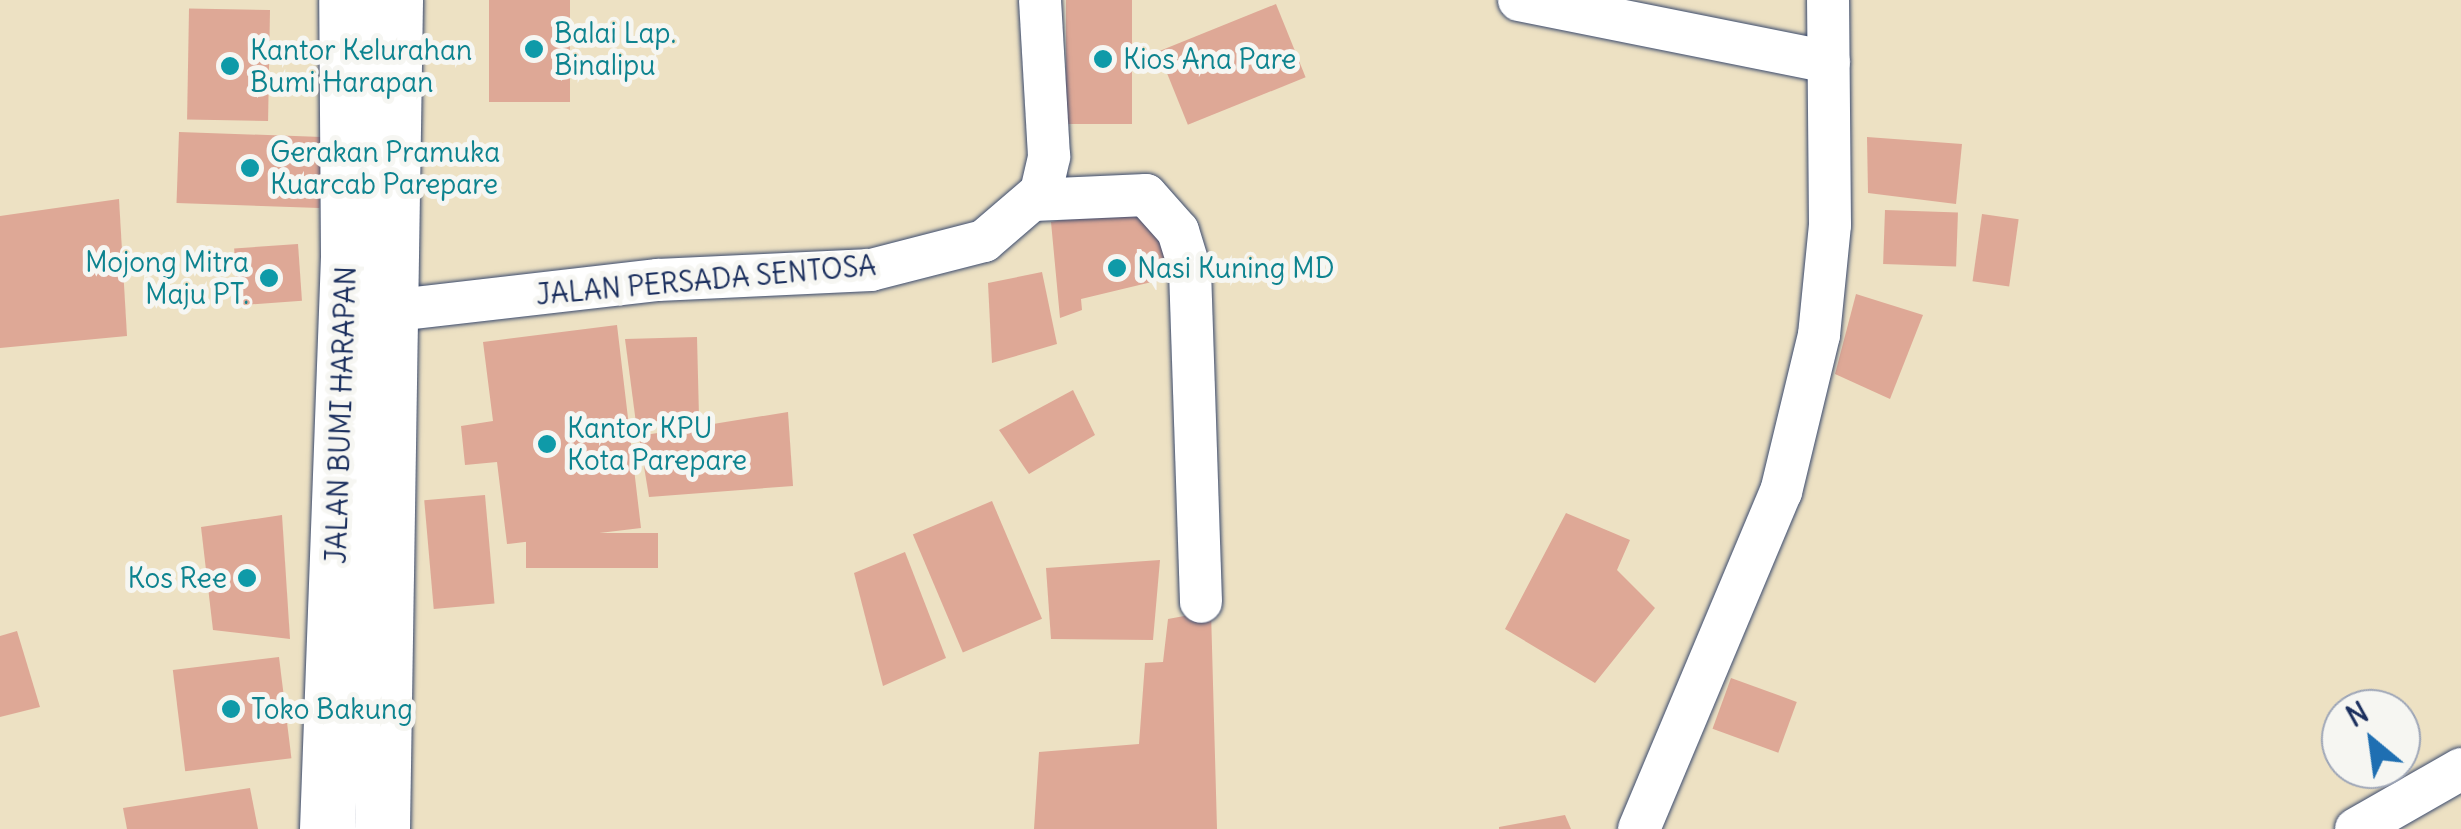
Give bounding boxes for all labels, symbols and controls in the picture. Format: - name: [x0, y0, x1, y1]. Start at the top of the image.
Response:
- place label: Balai Lap. Binalipu: [554, 16, 676, 82]
- place label: Kantor Kelurahan Bumi Harapan: [250, 33, 472, 99]
- marker: Balai Lap. Binalipu: [523, 38, 545, 60]
- place label: Kios Ana Pare: [1123, 42, 1296, 76]
- marker: Kios Ana Pare: [1092, 48, 1114, 70]
- marker: Kantor Kelurahan Bumi Harapan: [219, 55, 241, 77]
- place label: Gerakan Pramuka Kuarcab Parepare: [270, 135, 500, 201]
- marker: Gerakan Pramuka Kuarcab Parepare: [239, 157, 261, 179]
- place label: Mojong Mitra Maju PT.: [85, 245, 249, 311]
- street label: JALAN PERSADA SENTOSA: [535, 248, 877, 312]
- place label: Nasi Kuning MD: [1137, 251, 1335, 285]
- marker: Nasi Kuning MD: [1106, 257, 1128, 279]
- street label: JALAN BUMI HARAPAN: [319, 266, 363, 564]
- marker: Mojong Mitra Maju PT.: [258, 267, 280, 289]
- place label: Kantor KPU Kota Parepare: [567, 411, 747, 477]
- marker: Kantor KPU Kota Parepare: [536, 433, 558, 455]
- place label: Kos Ree: [127, 561, 227, 595]
- marker: Kos Ree: [236, 567, 258, 589]
- north arrow: [2321, 689, 2421, 789]
- place label: Toko Bakung: [251, 692, 413, 726]
- text: N: [2340, 694, 2375, 735]
- marker: Toko Bakung: [220, 698, 242, 720]

